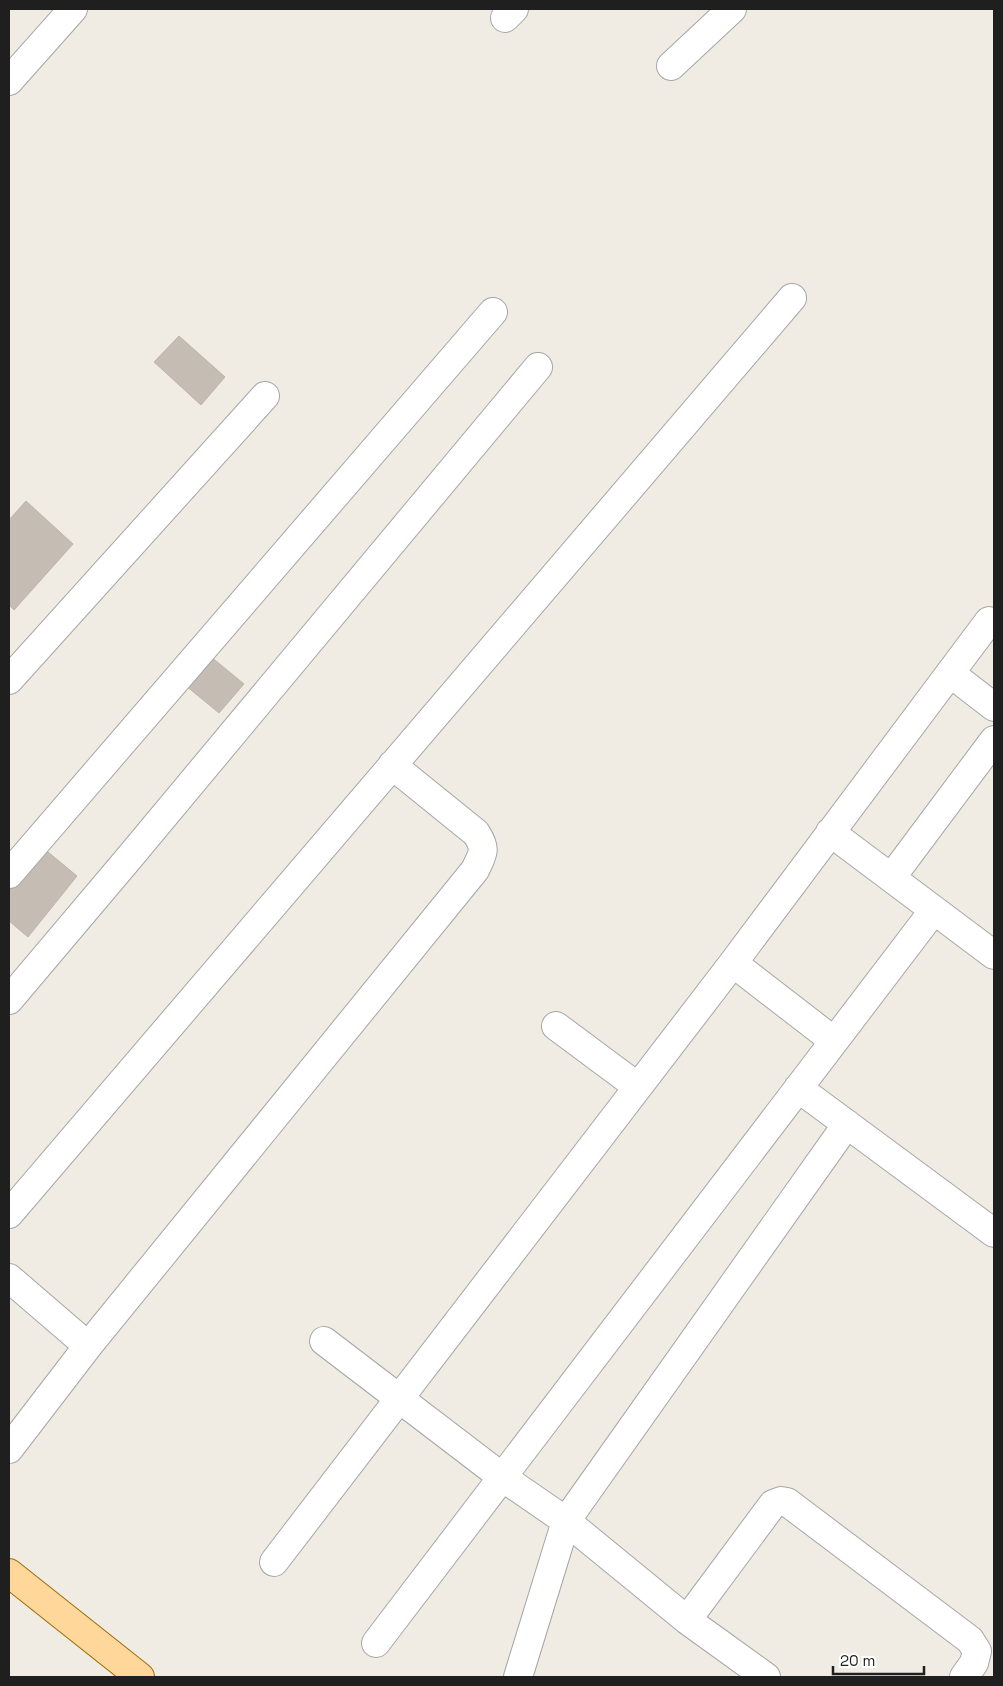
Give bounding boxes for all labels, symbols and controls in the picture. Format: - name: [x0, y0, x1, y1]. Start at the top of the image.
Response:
- scale bar: [833, 1644, 924, 1676]
- text: 20 m: [840, 1651, 875, 1670]

